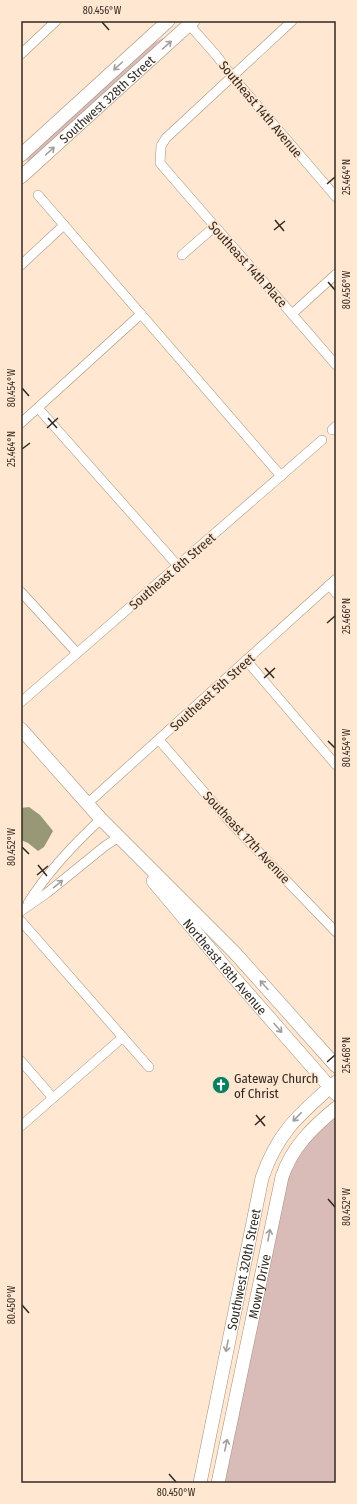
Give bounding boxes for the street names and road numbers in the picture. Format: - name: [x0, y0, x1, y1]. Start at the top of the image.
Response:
- street label: Southwest 328th Street: [57, 52, 159, 146]
- street label: Southeast 14th Avenue: [216, 58, 305, 161]
- street label: Southeast 14th Place: [205, 218, 290, 310]
- street label: Southeast 6th Street: [126, 529, 219, 613]
- street label: Southeast 5th Street: [167, 650, 258, 734]
- street label: Southeast 17th Avenue: [200, 788, 293, 886]
- street label: Northeast 18th Avenue: [180, 916, 270, 1018]
- street label: Southwest 320th Street: [224, 1207, 264, 1332]
- street label: Mowry Drive: [246, 1253, 274, 1320]

